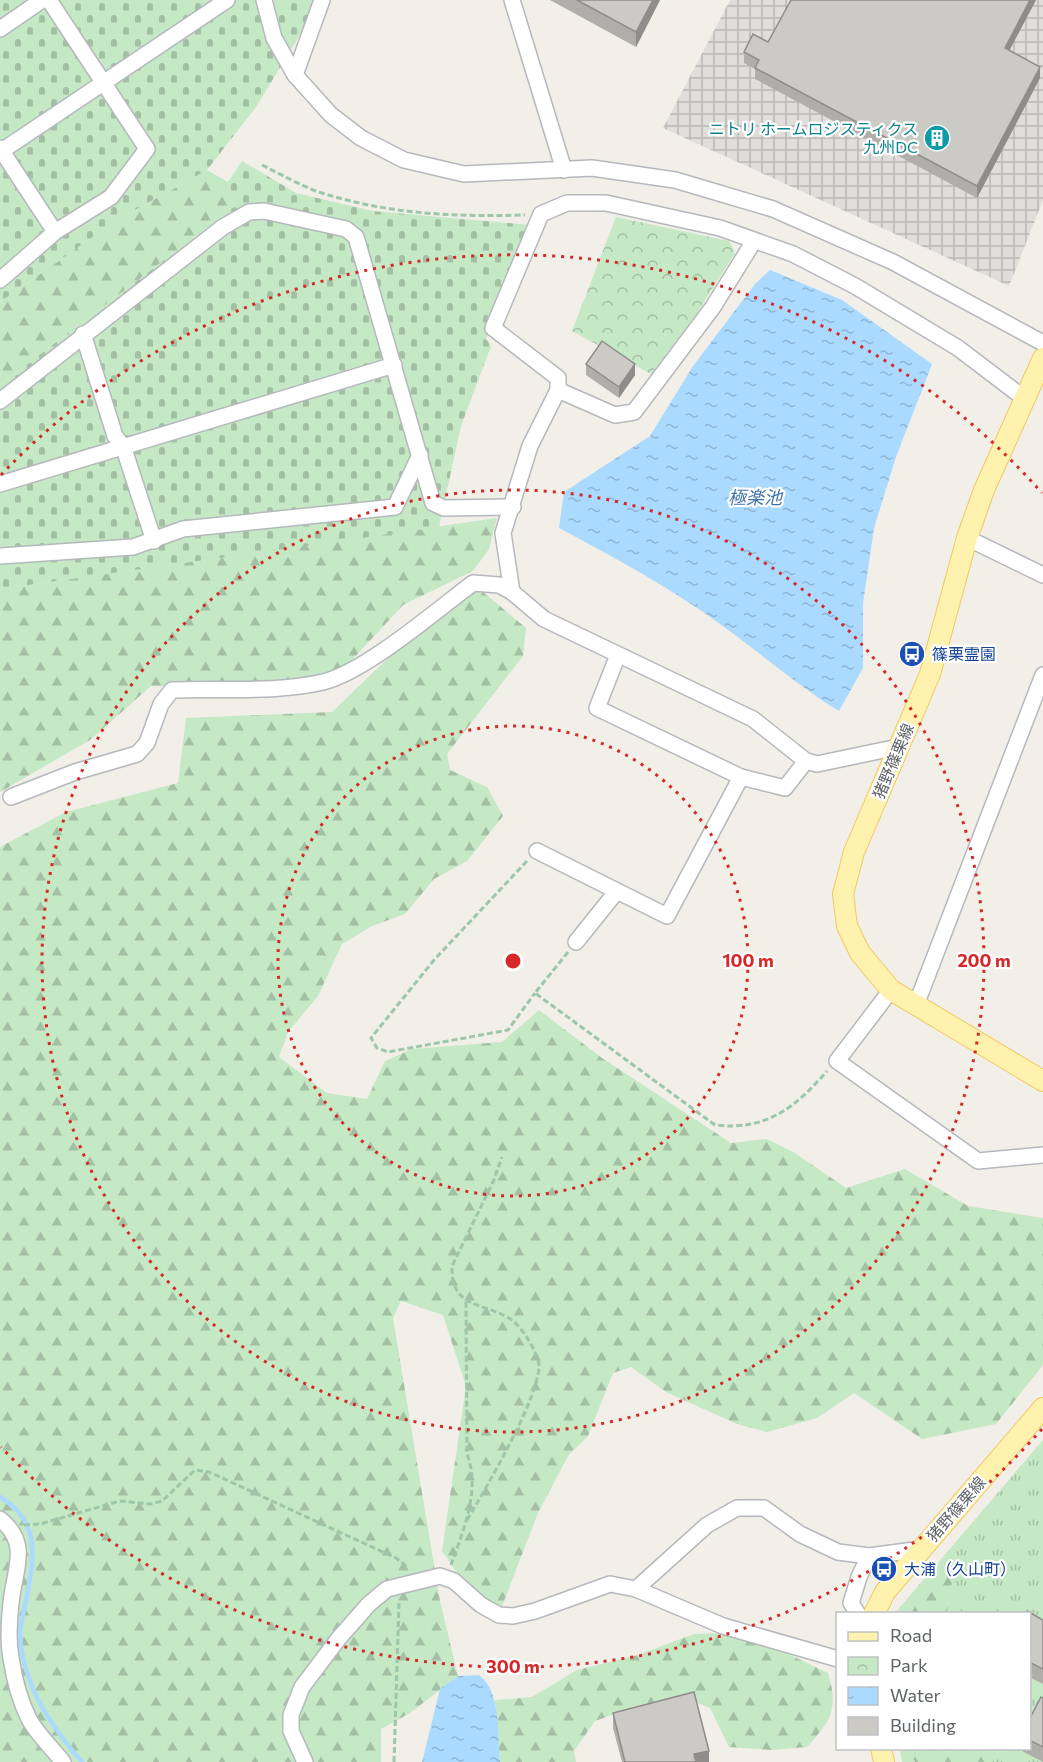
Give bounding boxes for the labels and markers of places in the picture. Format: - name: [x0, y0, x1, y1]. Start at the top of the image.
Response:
- place label: ニトリ ホームロジスティクス 九州DC: [709, 119, 918, 156]
- building icon: ニトリ ホームロジスティクス 九州DC: [922, 123, 952, 153]
- bus stop icon: 篠栗霊園: [897, 639, 927, 669]
- place label: 篠栗霊園: [932, 644, 996, 663]
- centre of rings: [503, 951, 523, 971]
- bus stop icon: 大浦（久山町）: [869, 1554, 899, 1584]
- place label: 大浦（久山町）: [904, 1559, 1016, 1578]

